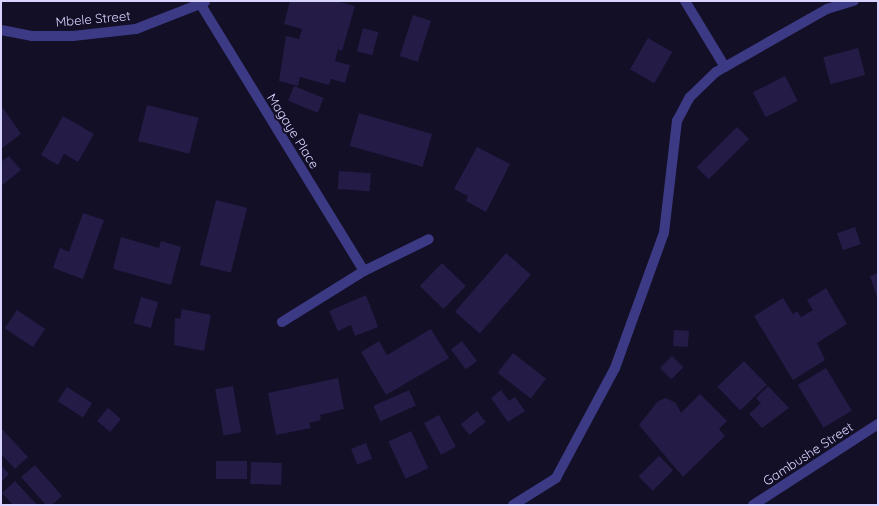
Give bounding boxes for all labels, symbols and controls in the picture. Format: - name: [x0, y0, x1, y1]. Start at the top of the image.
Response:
- street label: Mbele Street: [55, 8, 131, 30]
- street label: Magaye Place: [264, 91, 322, 171]
- street label: Gambushe Street: [760, 419, 856, 489]

